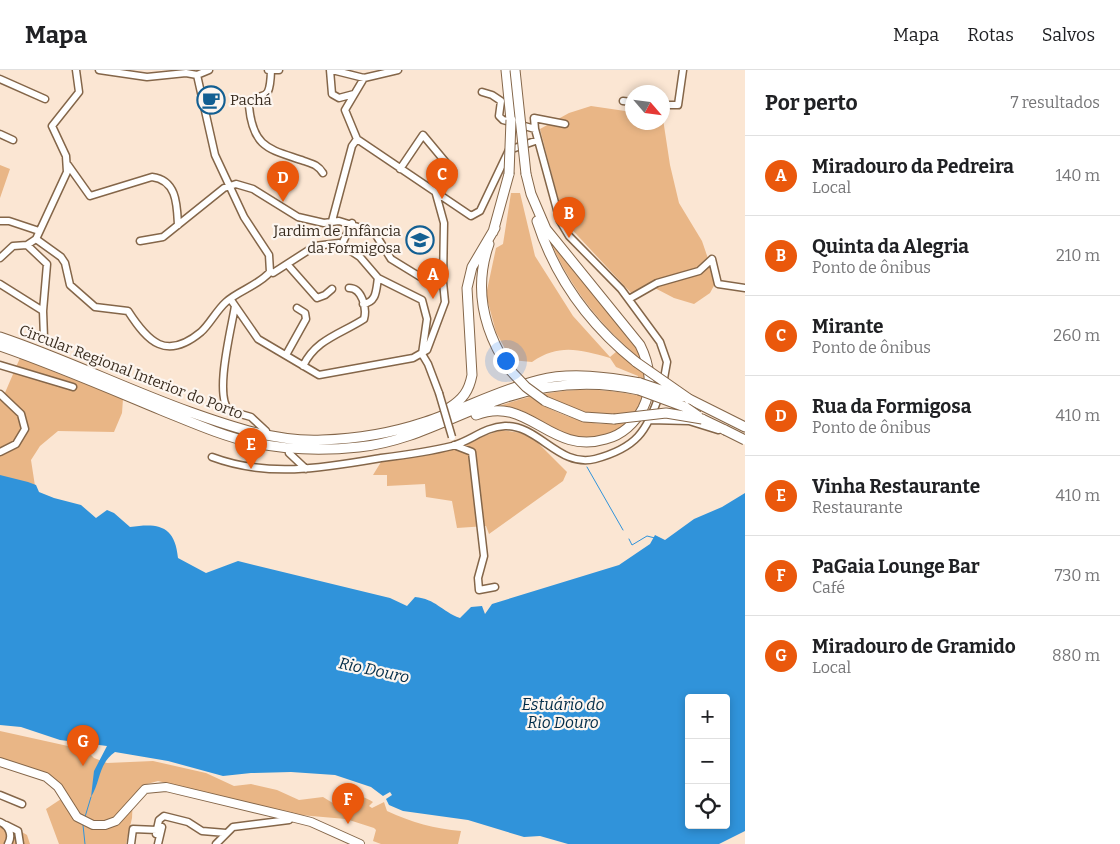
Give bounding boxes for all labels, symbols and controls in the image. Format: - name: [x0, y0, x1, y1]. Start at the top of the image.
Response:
- text: Mapa: [25, 21, 87, 49]
- text: Mapa: [893, 24, 939, 46]
- text: Rotas: [967, 24, 1014, 46]
- text: Salvos: [1042, 24, 1095, 46]
- cafe icon: Pachá: [196, 85, 226, 115]
- north arrow: [625, 85, 670, 130]
- text: Por perto: [765, 90, 858, 116]
- place label: Pachá: [230, 91, 272, 109]
- text: 7 resultados: [1010, 93, 1100, 112]
- text: Miradouro da Pedreira: [812, 155, 1014, 178]
- pin: C: [426, 158, 458, 199]
- pin: D: [267, 161, 299, 202]
- text: A: [775, 166, 787, 185]
- text: 140 m: [1055, 166, 1100, 185]
- text: Local: [812, 178, 851, 197]
- pin: B: [553, 197, 585, 238]
- place label: Jardim de Infância da Formigosa: [273, 222, 401, 257]
- school or university icon: Jardim de Infância da Formigosa: [405, 225, 435, 255]
- text: Quinta da Alegria: [812, 235, 969, 258]
- text: B: [776, 246, 786, 265]
- text: 210 m: [1056, 246, 1100, 265]
- pin: A: [417, 258, 449, 299]
- text: Ponto de ônibus: [812, 258, 931, 277]
- text: Mirante: [812, 315, 884, 338]
- street label: Circular Regional Interior do Porto: [16, 321, 246, 423]
- text: C: [776, 326, 786, 345]
- text: 260 m: [1053, 326, 1100, 345]
- text: Ponto de ônibus: [812, 338, 931, 357]
- your location: [493, 348, 519, 374]
- text: Rua da Formigosa: [812, 395, 971, 418]
- text: D: [775, 406, 787, 425]
- text: 410 m: [1055, 406, 1100, 425]
- text: Ponto de ônibus: [812, 418, 931, 437]
- pin: E: [235, 428, 267, 469]
- text: Vinha Restaurante: [812, 475, 980, 498]
- text: E: [776, 486, 786, 505]
- text: 410 m: [1055, 486, 1100, 505]
- text: Restaurante: [812, 498, 903, 517]
- text: PaGaia Lounge Bar: [812, 555, 980, 578]
- text: F: [777, 566, 786, 585]
- text: 730 m: [1054, 566, 1100, 585]
- text: Café: [812, 578, 845, 597]
- text: Miradouro de Gramido: [812, 635, 1016, 658]
- text: G: [775, 646, 787, 665]
- text: 880 m: [1052, 646, 1100, 665]
- water label: Rio Douro: [337, 653, 411, 687]
- text: Local: [812, 658, 851, 677]
- map controls: [685, 694, 730, 829]
- button: +: [685, 694, 730, 739]
- water label: Estuário do Rio Douro: [521, 695, 605, 732]
- pin: G: [67, 725, 99, 766]
- button: −: [685, 739, 730, 784]
- pin: F: [332, 783, 364, 824]
- button: locate: [685, 784, 730, 829]

